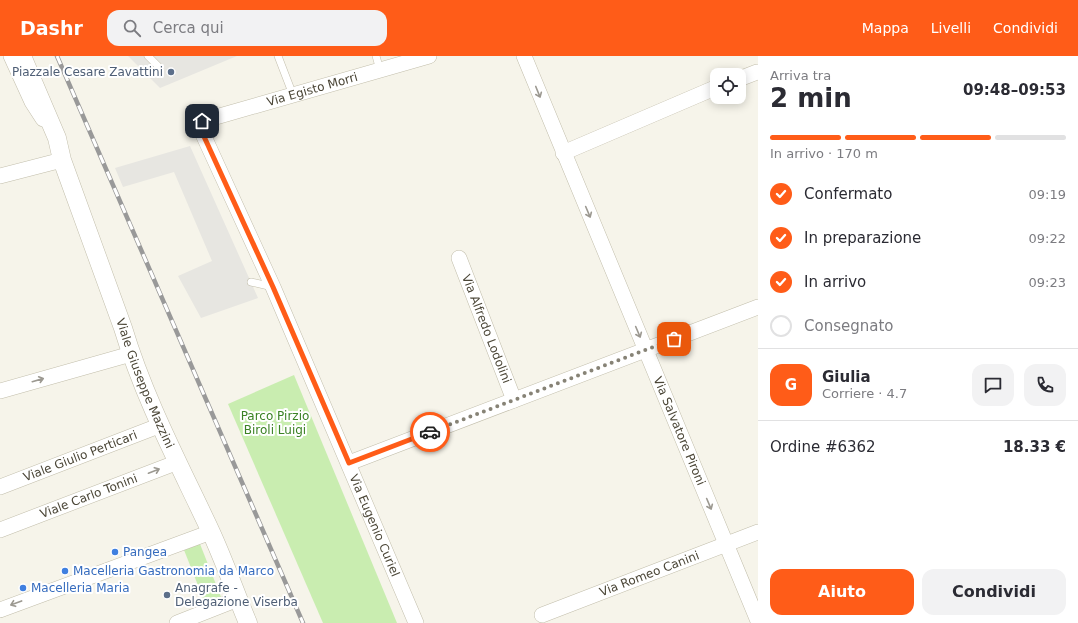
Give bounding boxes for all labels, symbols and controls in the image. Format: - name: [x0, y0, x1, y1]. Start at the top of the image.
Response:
- search box: [107, 10, 387, 46]
- text: Dashr: [20, 17, 83, 39]
- icon: search: [121, 17, 143, 39]
- text: Cerca qui: [153, 19, 224, 37]
- text: Mappa: [862, 20, 909, 36]
- text: Livelli: [931, 20, 971, 36]
- text: Condividi: [993, 20, 1058, 36]
- place label: Piazzale Cesare Zavattini: [12, 65, 163, 79]
- marker: Piazzale Cesare Zavattini: [166, 67, 176, 77]
- map controls: [710, 68, 746, 104]
- button: locate: [710, 68, 746, 104]
- text: Arriva tra: [770, 68, 831, 83]
- street label: Via Egisto Morri: [265, 70, 359, 109]
- text: 09:48–09:53: [963, 81, 1066, 99]
- text: 2 min: [770, 83, 852, 113]
- one-way arrow: [535, 86, 543, 98]
- pin: [185, 104, 219, 138]
- icon: home: [191, 110, 213, 132]
- text: In arrivo · 170 m: [770, 146, 878, 161]
- icon: check: [770, 183, 792, 205]
- text: Confermato: [804, 185, 892, 203]
- text: 09:19: [1029, 187, 1066, 202]
- one-way arrow: [585, 206, 592, 218]
- icon: check: [770, 227, 792, 249]
- text: In preparazione: [804, 229, 921, 247]
- text: 09:22: [1029, 231, 1066, 246]
- icon: check: [770, 271, 792, 293]
- street label: Via Alfredo Lodolini: [459, 272, 514, 385]
- text: In arrivo: [804, 273, 866, 291]
- text: 09:23: [1029, 275, 1066, 290]
- street label: Viale Giuseppe Mazzini: [113, 317, 177, 450]
- text: Consegnato: [804, 317, 893, 335]
- pin: [657, 322, 691, 356]
- one-way arrow: [635, 326, 642, 338]
- icon: bag: [663, 328, 685, 350]
- button: chat: [972, 364, 1014, 406]
- button: phone: [1024, 364, 1066, 406]
- text: Giulia: [822, 368, 871, 386]
- street label: Via Salvatore Pironi: [651, 375, 708, 488]
- one-way arrow: [31, 376, 44, 383]
- text: G: [785, 376, 797, 394]
- text: Corriere · 4.7: [822, 386, 907, 401]
- park label: Parco Pirzio Biroli Luigi: [241, 409, 309, 437]
- courier: [410, 412, 450, 452]
- icon: car: [419, 421, 441, 443]
- street label: Viale Giulio Perticari: [21, 428, 139, 484]
- text: Ordine #6362: [770, 438, 876, 456]
- text: 18.33 €: [1003, 438, 1066, 456]
- one-way arrow: [148, 467, 160, 475]
- street label: Viale Carlo Tonini: [38, 471, 139, 521]
- street label: Via Eugenio Curiel: [347, 472, 402, 579]
- one-way arrow: [706, 498, 714, 510]
- place label: Pangea: [123, 545, 167, 559]
- marker: Pangea: [110, 547, 120, 557]
- street label: Via Romeo Canini: [598, 548, 701, 599]
- place label: Macelleria Gastronomia da Marco: [73, 564, 274, 578]
- marker: Macelleria Gastronomia da Marco: [60, 566, 70, 576]
- button: Aiuto: [770, 569, 914, 615]
- button: Condividi: [922, 569, 1066, 615]
- place label: Macelleria Maria: [31, 581, 130, 595]
- place label: Anagrafe - Delegazione Viserba: [175, 581, 298, 609]
- marker: Macelleria Maria: [18, 583, 28, 593]
- marker: Anagrafe - Delegazione Viserba: [162, 590, 172, 600]
- one-way arrow: [11, 600, 23, 608]

